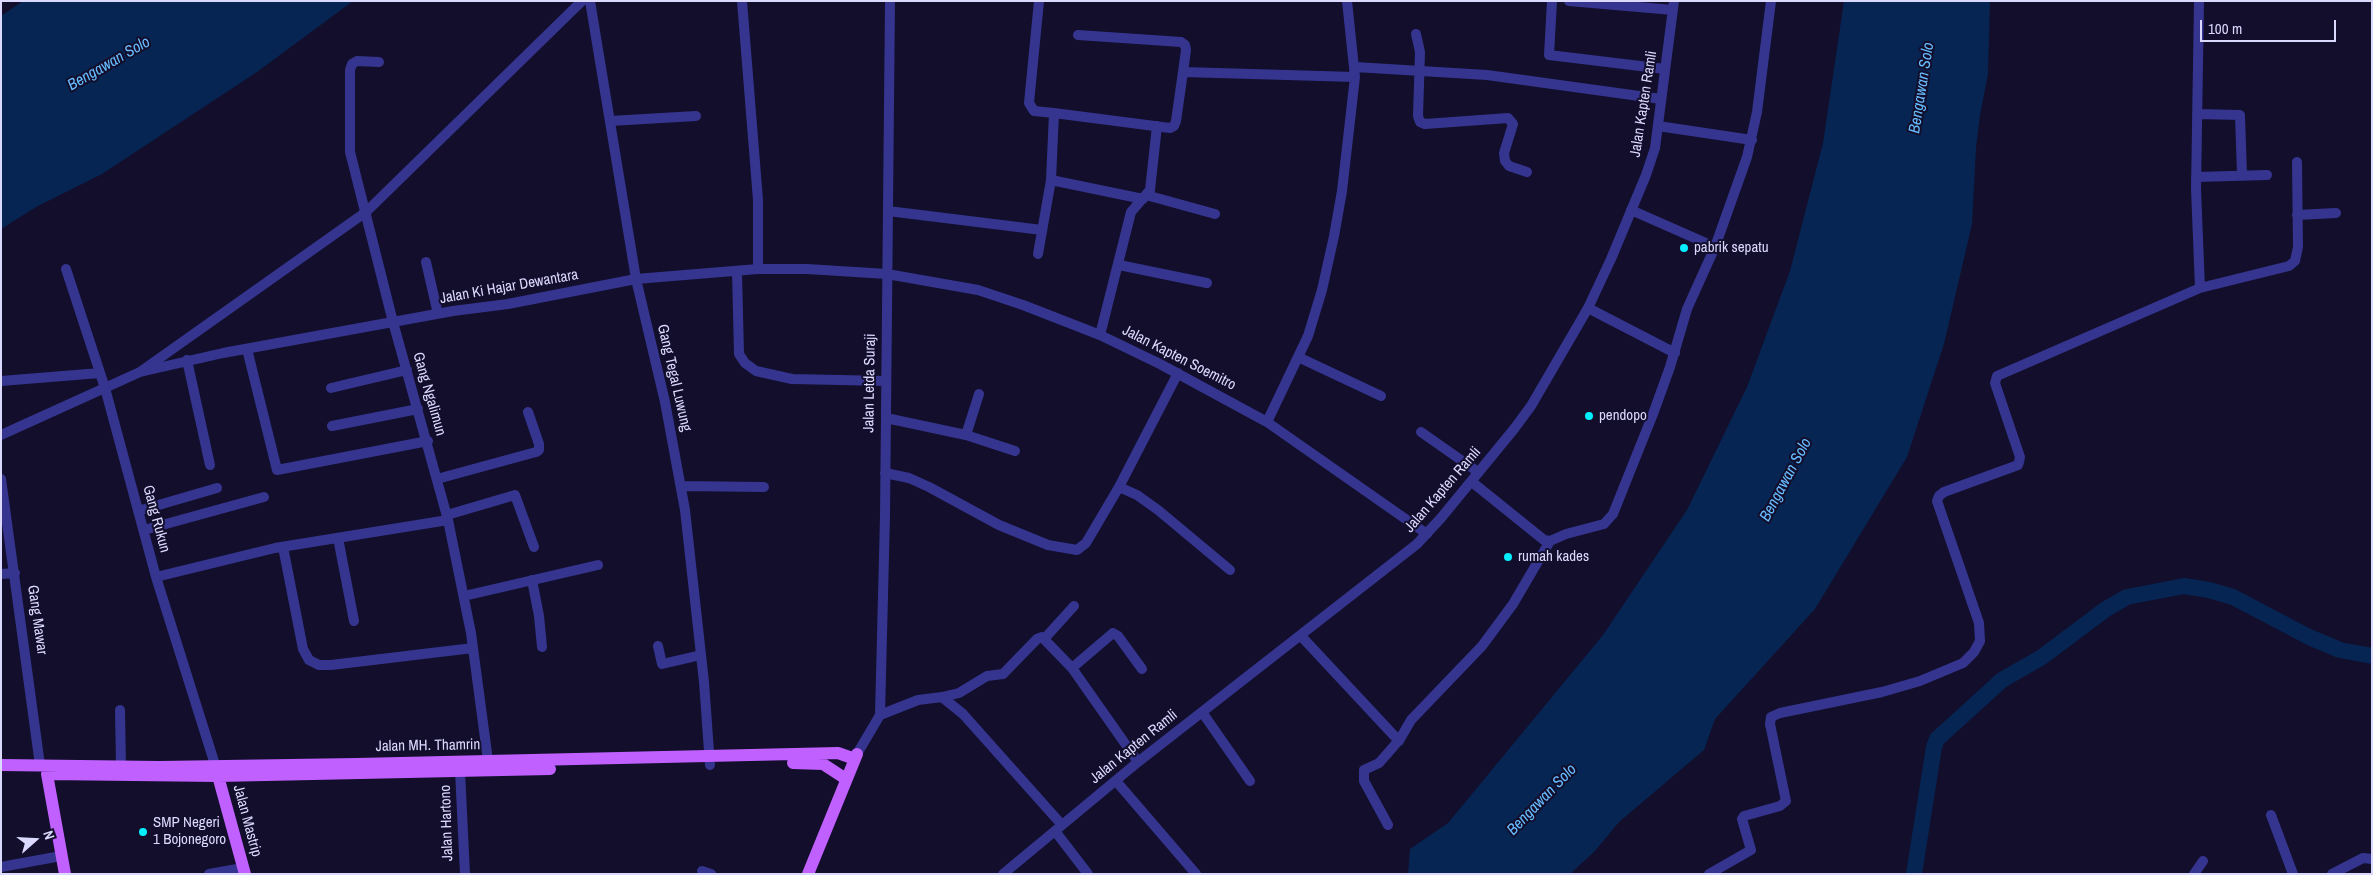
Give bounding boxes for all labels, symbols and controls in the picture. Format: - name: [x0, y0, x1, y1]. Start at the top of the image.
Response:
- scale bar: [2203, 10, 2339, 42]
- text: 100 m: [2208, 18, 2242, 39]
- water label: Bengawan Solo: [64, 33, 154, 95]
- water label: Bengawan Solo: [1905, 41, 1939, 135]
- street label: Jalan Kapten Ramli: [1627, 50, 1661, 158]
- place label: pabrik sepatu: [1694, 239, 1769, 257]
- marker: pabrik sepatu: [1678, 242, 1690, 254]
- street label: Jalan Ki Hajar Dewantara: [438, 266, 580, 308]
- street label: Jalan Kapten Soemitro: [1119, 322, 1239, 394]
- street label: Gang Tegal Luwung: [653, 323, 695, 433]
- street label: Jalan Letda Suraji: [860, 333, 880, 433]
- street label: Gang Ngalimun: [408, 350, 450, 438]
- place label: pendopo: [1599, 407, 1647, 425]
- marker: pendopo: [1583, 410, 1595, 422]
- water label: Bengawan Solo: [1756, 435, 1816, 525]
- street label: Jalan Kapten Ramli: [1401, 444, 1485, 536]
- street label: Gang Rukun: [138, 483, 174, 555]
- place label: rumah kades: [1518, 548, 1589, 566]
- marker: rumah kades: [1502, 551, 1514, 563]
- street label: Gang Mawar: [23, 584, 51, 656]
- street label: Jalan Kapten Ramli: [1087, 706, 1181, 788]
- street label: Jalan MH. Thamrin: [376, 736, 480, 756]
- water label: Bengawan Solo: [1503, 760, 1581, 840]
- street label: Jalan Mastrip: [229, 783, 265, 859]
- street label: Jalan Hartono: [437, 784, 457, 862]
- place label: SMP Negeri 1 Bojonegoro: [153, 814, 226, 849]
- north arrow: [10, 815, 60, 865]
- marker: SMP Negeri 1 Bojonegoro: [137, 826, 149, 838]
- text: N: [39, 828, 59, 842]

